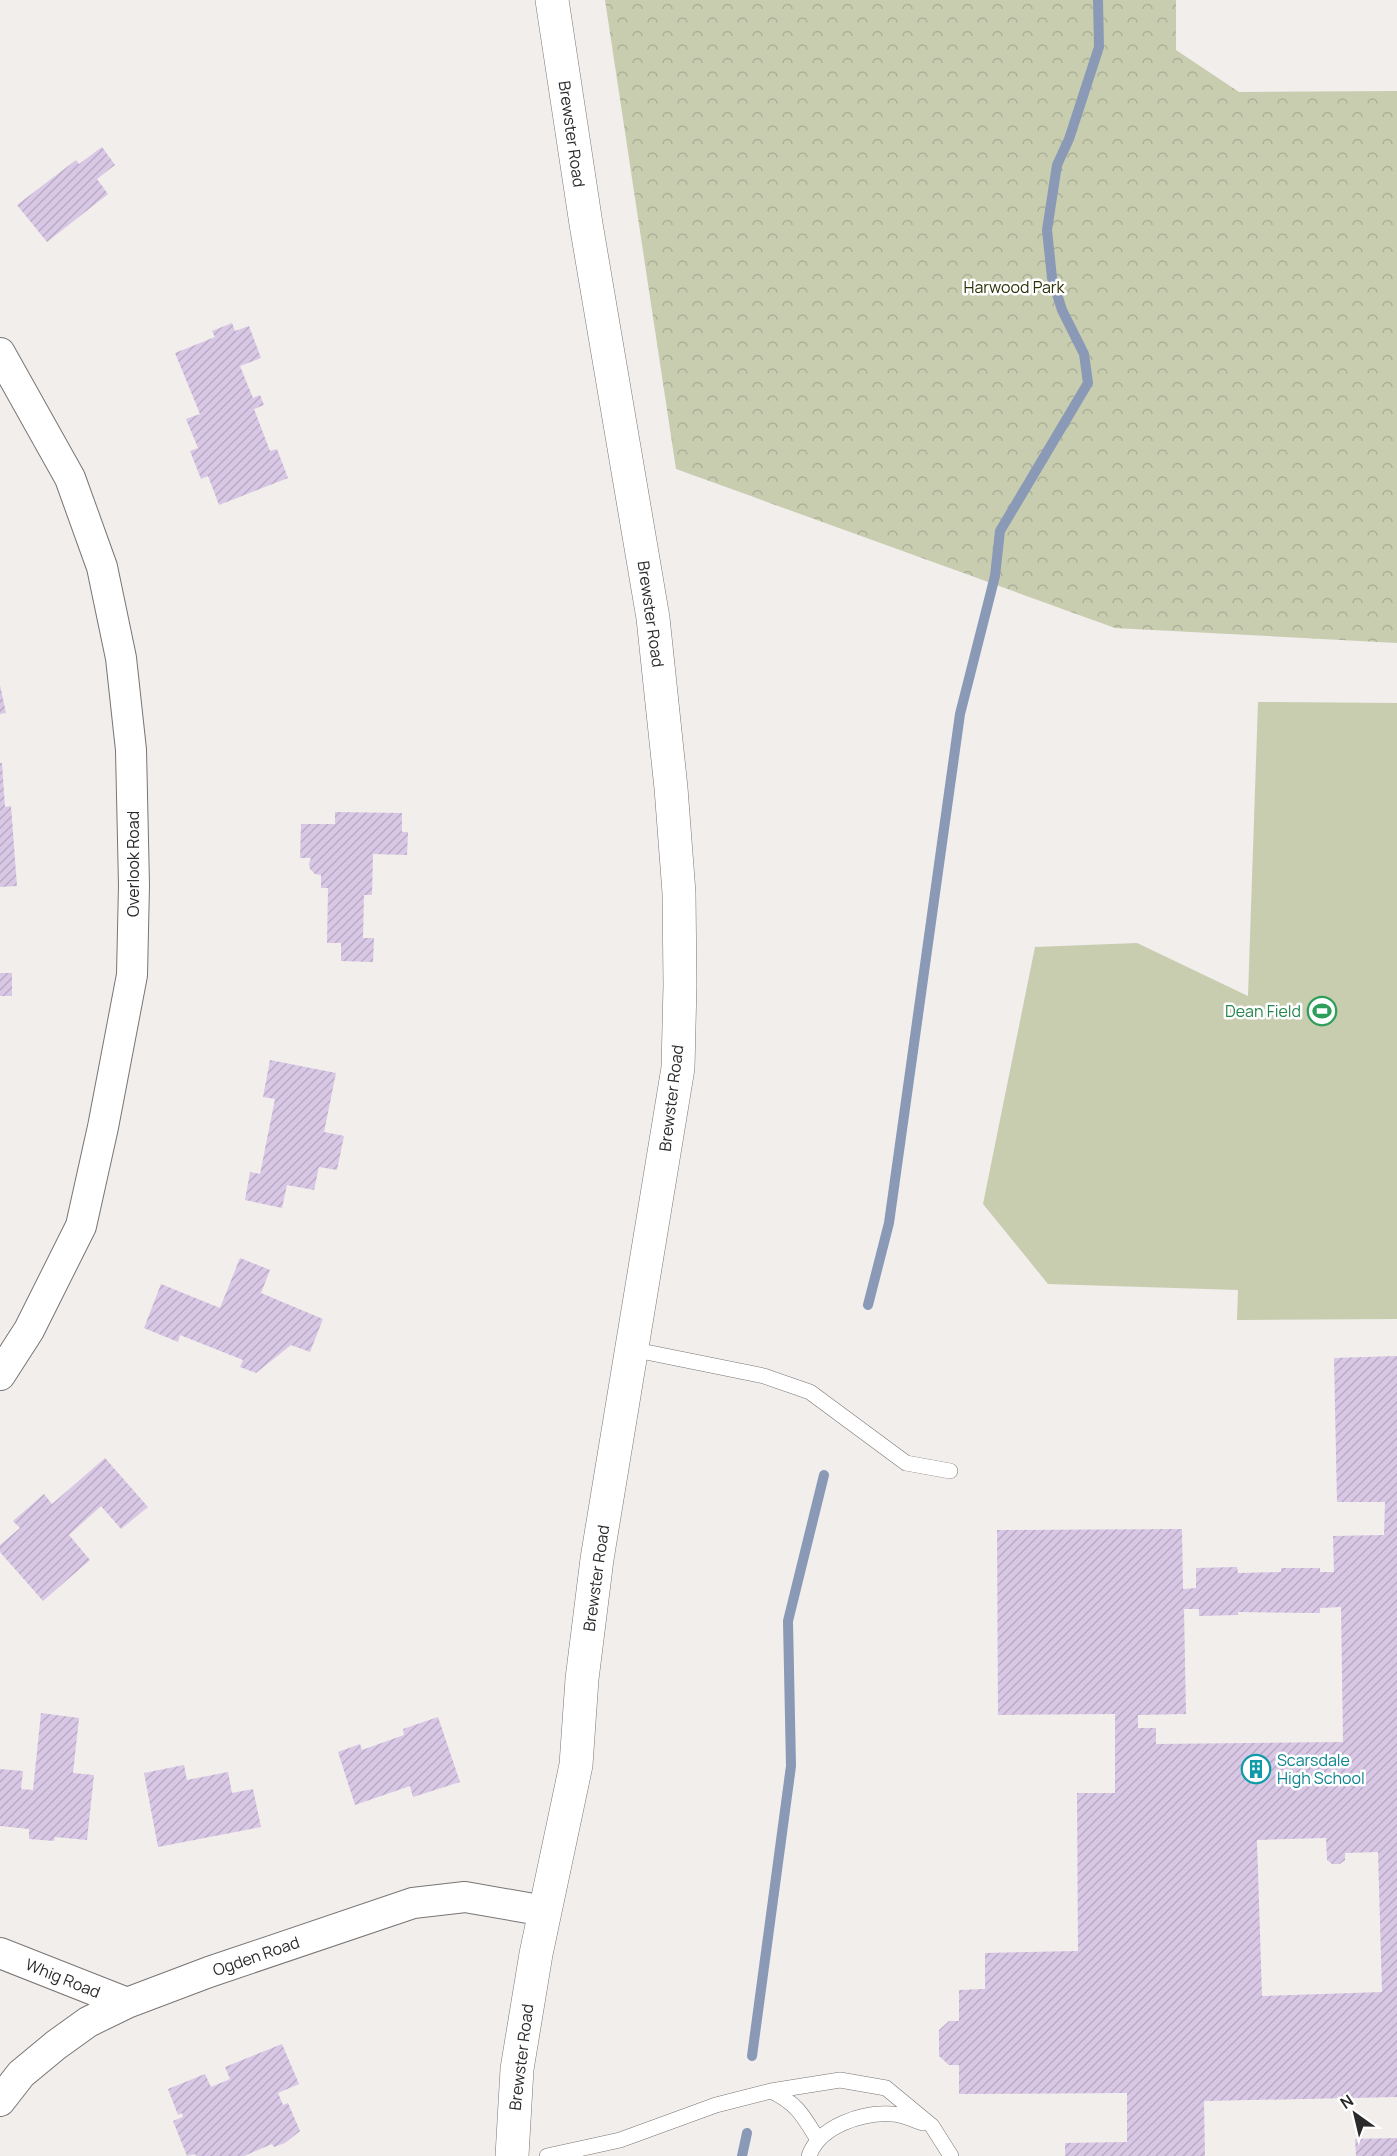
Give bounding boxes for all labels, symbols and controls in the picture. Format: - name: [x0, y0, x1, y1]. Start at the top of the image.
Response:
- street label: Brewster Road: [554, 79, 590, 189]
- park label: Harwood Park: [963, 276, 1066, 298]
- street label: Brewster Road: [633, 559, 669, 669]
- street label: Overlook Road: [122, 811, 144, 917]
- sports icon: Dean Field: [1306, 995, 1338, 1027]
- place label: Dean Field: [1225, 1000, 1301, 1022]
- street label: Brewster Road: [654, 1043, 688, 1153]
- street label: Brewster Road: [578, 1523, 614, 1633]
- place label: Scarsdale High School: [1277, 1749, 1365, 1789]
- building icon: Scarsdale High School: [1240, 1753, 1272, 1785]
- street label: Ogden Road: [210, 1931, 302, 1981]
- street label: Whig Road: [22, 1953, 104, 2003]
- street label: Brewster Road: [504, 2002, 538, 2112]
- north arrow: [1325, 2084, 1385, 2144]
- text: N: [1336, 2089, 1358, 2114]

